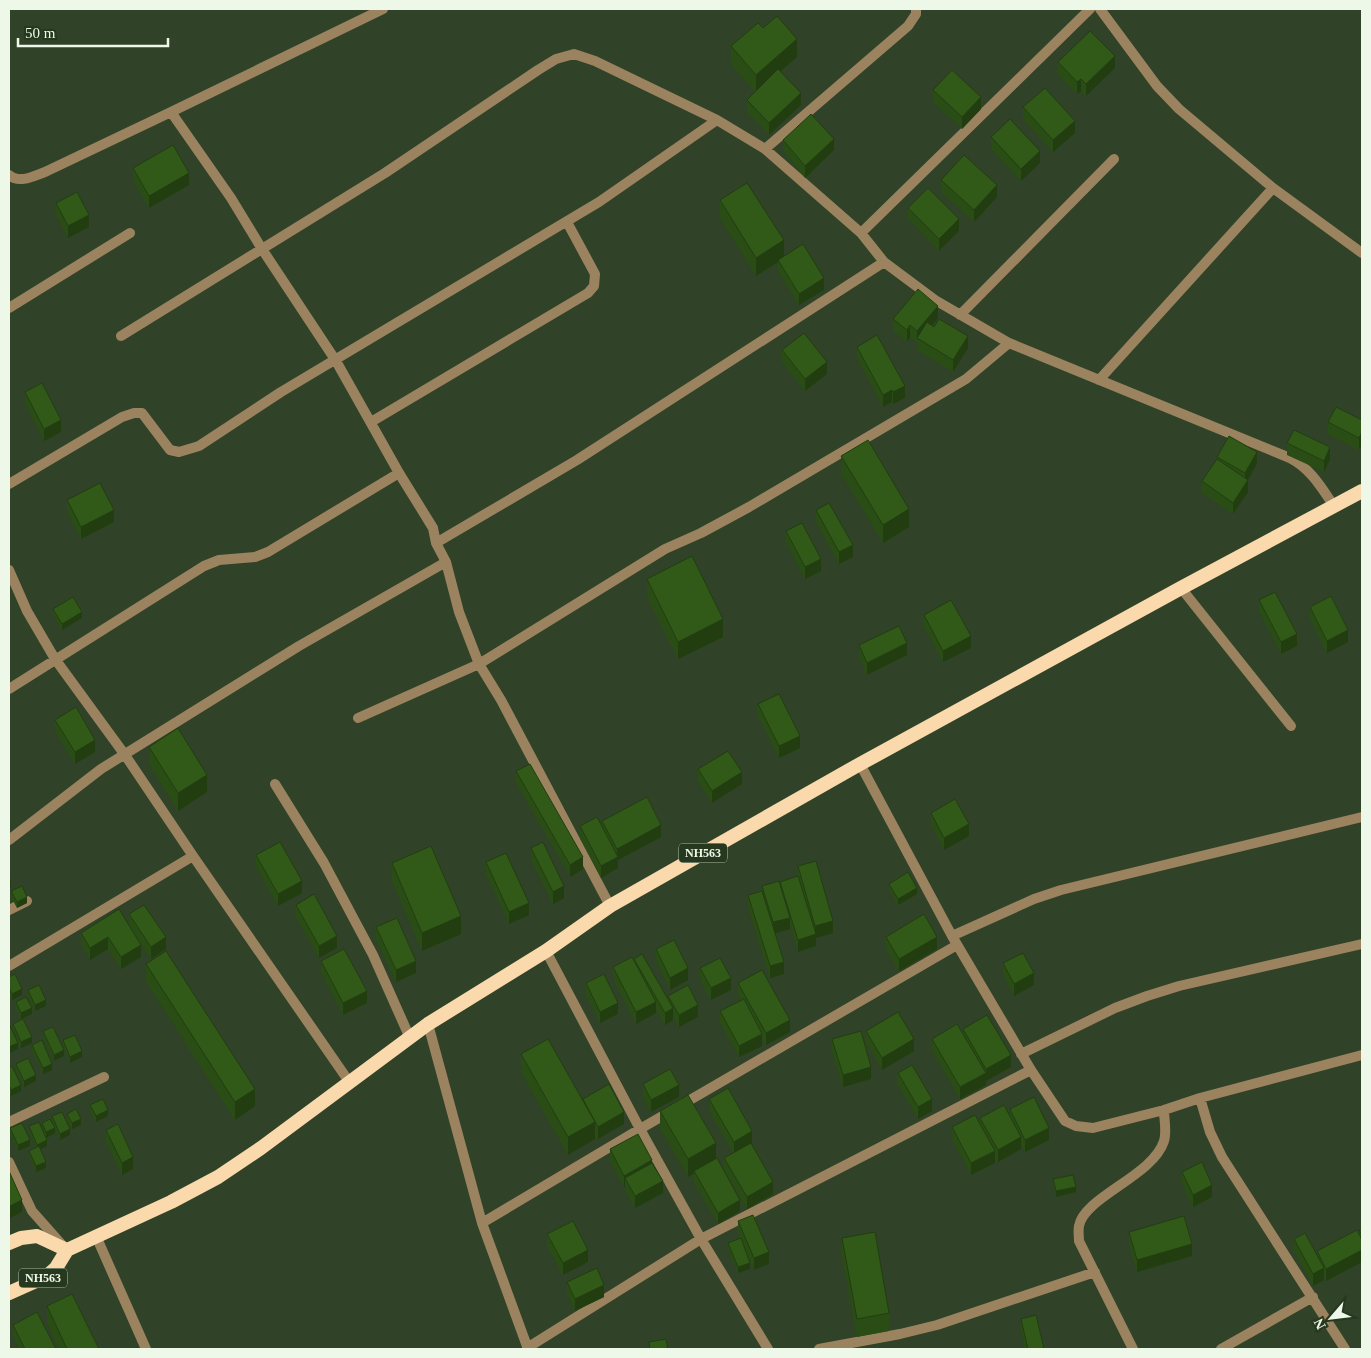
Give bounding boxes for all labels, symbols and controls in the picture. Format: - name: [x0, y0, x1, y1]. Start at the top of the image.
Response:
- scale bar: [18, 15, 168, 47]
- text: 50 m: [25, 25, 56, 41]
- road number: NH563: [679, 844, 727, 862]
- road number: NH563: [19, 1268, 67, 1288]
- north arrow: [1306, 1293, 1356, 1343]
- text: N: [1311, 1316, 1329, 1332]

